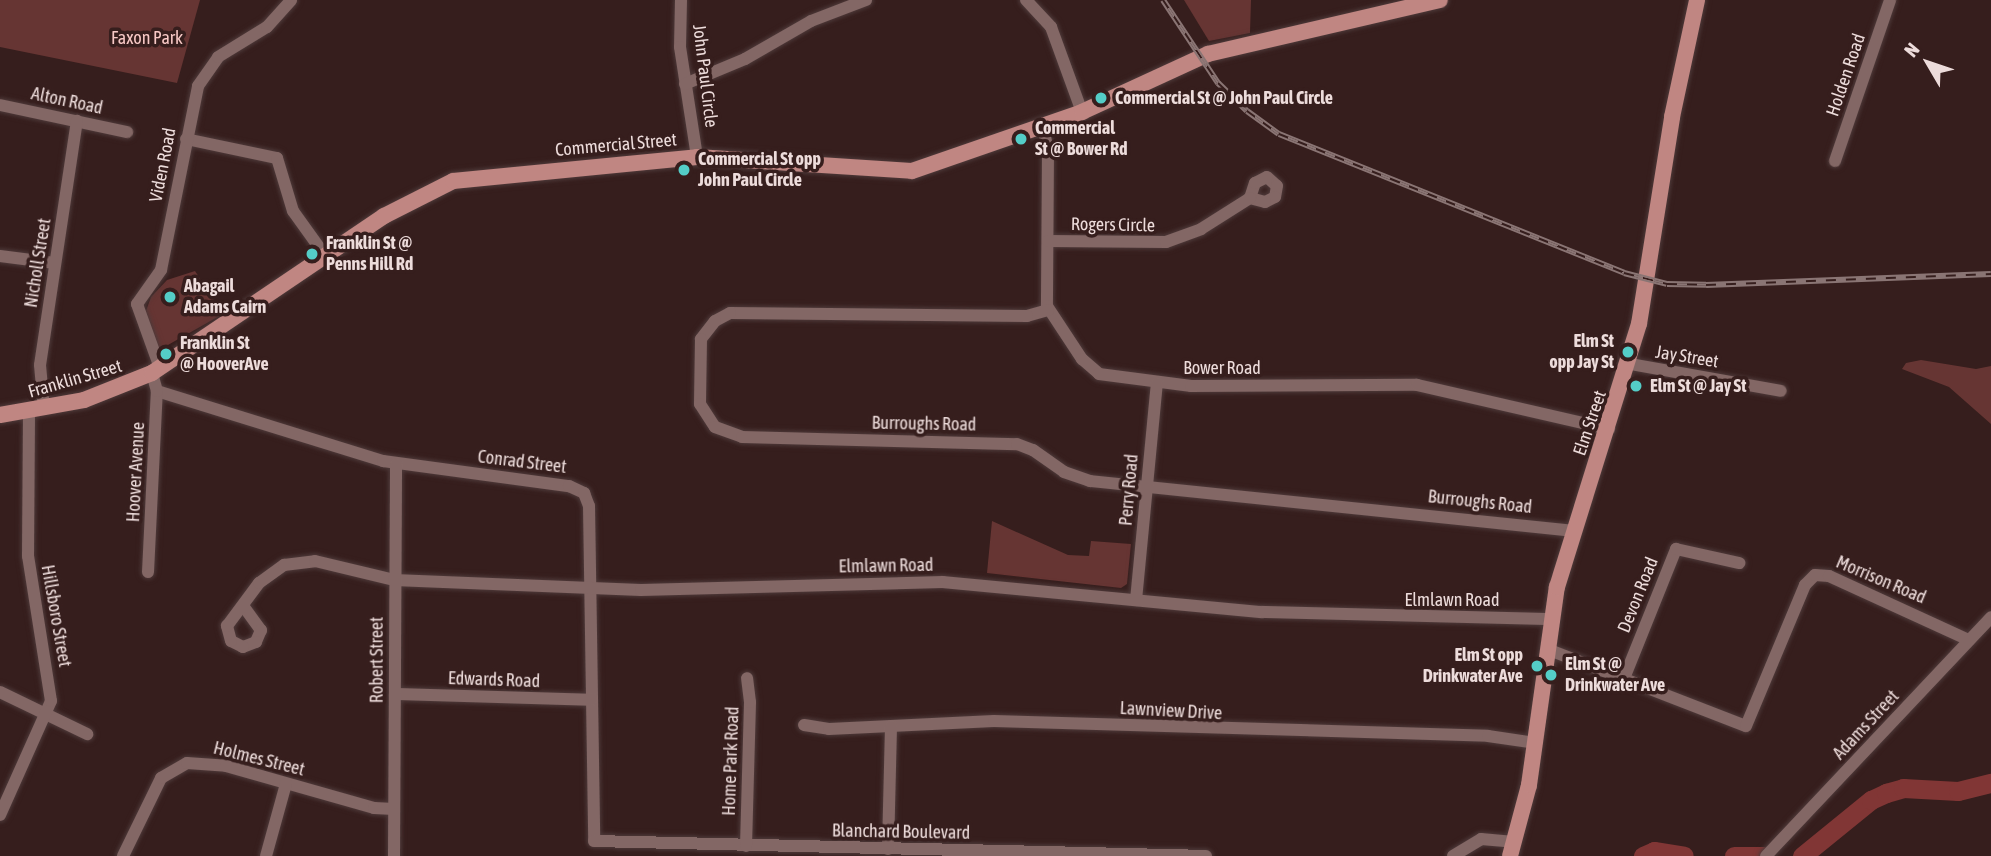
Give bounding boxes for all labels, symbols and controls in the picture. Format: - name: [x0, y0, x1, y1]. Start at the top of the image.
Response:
- street label: John Paul Circle: [688, 23, 722, 129]
- park label: Faxon Park: [111, 27, 183, 49]
- north arrow: [1893, 28, 1963, 98]
- street label: Holden Road: [1822, 31, 1870, 119]
- text: N: [1900, 39, 1924, 61]
- street label: Alton Road: [29, 83, 105, 119]
- place label: Commercial St @ John Paul Circle: [1115, 87, 1333, 109]
- marker: Commercial St @ John Paul Circle: [1093, 90, 1109, 106]
- place label: Commercial St @ Bower Rd: [1035, 118, 1128, 160]
- street label: Viden Road: [145, 126, 181, 204]
- street label: Commercial Street: [554, 129, 678, 161]
- marker: Commercial St @ Bower Rd: [1013, 131, 1029, 147]
- place label: Commercial St opp John Paul Circle: [698, 149, 821, 192]
- marker: Commercial St opp John Paul Circle: [676, 162, 692, 178]
- street label: Rogers Circle: [1071, 213, 1155, 237]
- street label: Nicholl Street: [20, 217, 56, 309]
- place label: Franklin St @ Penns Hill Rd: [326, 233, 413, 276]
- marker: Franklin St @ Penns Hill Rd: [304, 246, 320, 262]
- place label: Abagail Adams Cairn: [184, 276, 266, 318]
- marker: Abagail Adams Cairn: [162, 289, 178, 305]
- place label: Elm St opp Jay St: [1549, 331, 1614, 374]
- place label: Franklin St @ HooverAve: [180, 333, 269, 376]
- street label: Jay Street: [1654, 341, 1720, 373]
- marker: Elm St opp Jay St: [1620, 344, 1636, 360]
- marker: Franklin St @ HooverAve: [158, 346, 174, 362]
- street label: Franklin Street: [26, 355, 124, 403]
- street label: Bower Road: [1183, 357, 1261, 379]
- place label: Elm St @ Jay St: [1650, 375, 1746, 397]
- marker: Elm St @ Jay St: [1628, 378, 1644, 394]
- street label: Elm Street: [1569, 388, 1611, 458]
- street label: Burroughs Road: [871, 412, 977, 436]
- street label: Hoover Avenue: [123, 421, 149, 523]
- street label: Conrad Street: [476, 446, 568, 478]
- street label: Perry Road: [1115, 453, 1143, 527]
- street label: Burroughs Road: [1427, 486, 1533, 518]
- street label: Morrison Road: [1833, 551, 1929, 609]
- street label: Elmlawn Road: [838, 554, 934, 578]
- street label: Devon Road: [1613, 554, 1663, 636]
- street label: Hillsboro Street: [36, 563, 76, 669]
- street label: Elmlawn Road: [1405, 589, 1499, 611]
- street label: Robert Street: [366, 617, 388, 703]
- place label: Elm St opp Drinkwater Ave: [1423, 645, 1523, 688]
- place label: Elm St @ Drinkwater Ave: [1565, 654, 1665, 696]
- marker: Elm St opp Drinkwater Ave: [1529, 658, 1545, 674]
- marker: Elm St @ Drinkwater Ave: [1543, 667, 1559, 683]
- street label: Edwards Road: [448, 668, 540, 692]
- street label: Adams Street: [1828, 686, 1904, 764]
- street label: Lawnview Drive: [1119, 698, 1223, 724]
- street label: Home Park Road: [718, 706, 744, 816]
- street label: Holmes Street: [211, 737, 307, 781]
- street label: Blanchard Boulevard: [832, 820, 970, 844]

